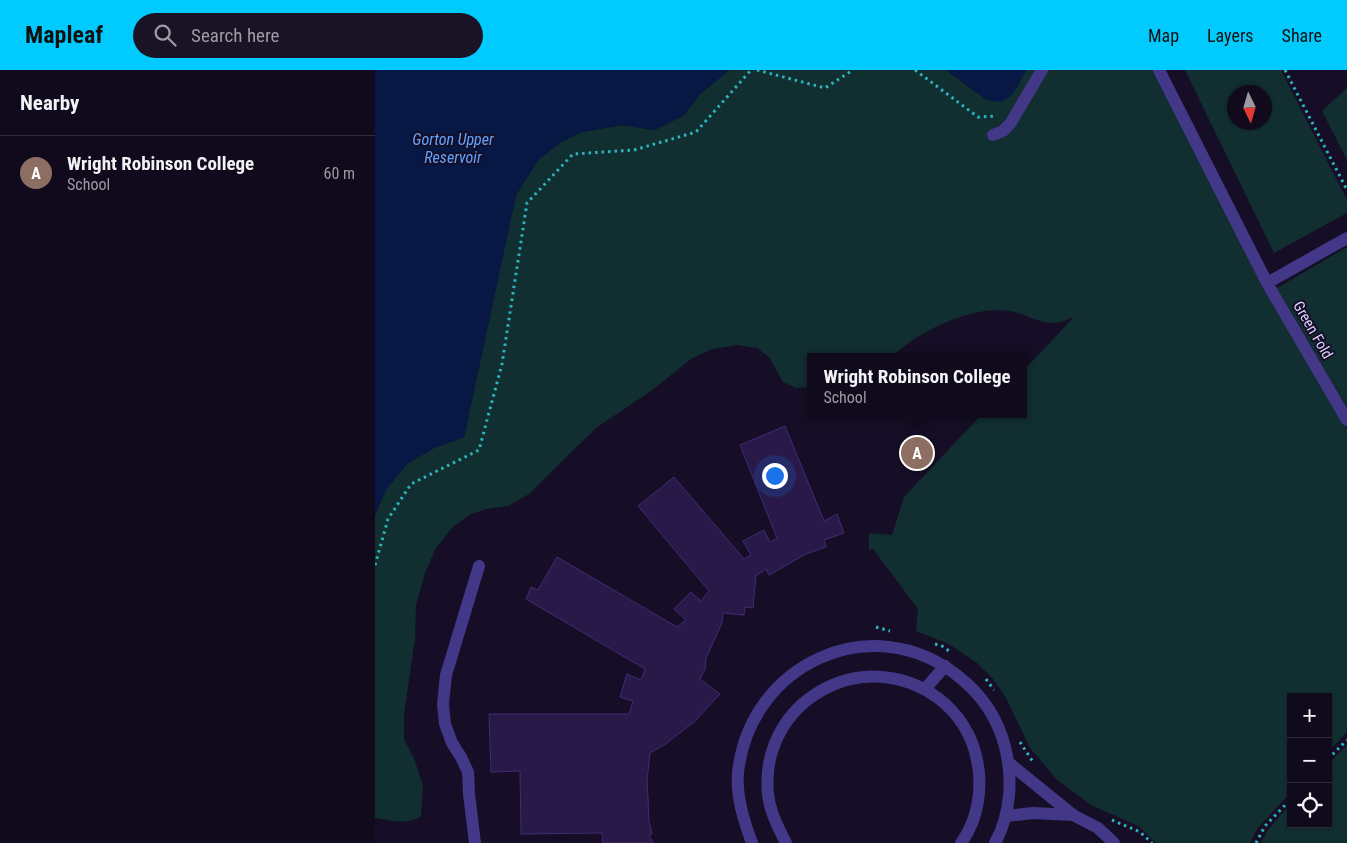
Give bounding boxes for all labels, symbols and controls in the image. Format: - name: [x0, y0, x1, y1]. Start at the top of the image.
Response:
- search box: [133, 13, 483, 58]
- text: Mapleaf: [25, 21, 103, 49]
- icon: search: [151, 21, 179, 49]
- text: Search here: [191, 24, 279, 47]
- text: Map: [1148, 25, 1179, 46]
- text: Layers: [1207, 25, 1254, 46]
- text: Share: [1282, 25, 1322, 46]
- north arrow: [1227, 85, 1272, 130]
- text: Nearby: [20, 91, 79, 115]
- water label: Gorton Upper Reservoir: [412, 130, 495, 167]
- text: Wright Robinson College: [67, 152, 254, 175]
- text: A: [31, 164, 41, 183]
- text: 60 m: [323, 164, 355, 183]
- text: School: [67, 175, 110, 194]
- street label: Green Fold: [1289, 298, 1337, 362]
- popup: [807, 353, 1027, 418]
- text: Wright Robinson College: [823, 365, 1011, 388]
- text: School: [823, 388, 867, 407]
- pin: A: [901, 434, 933, 472]
- your location: [762, 463, 788, 489]
- map controls: [1287, 693, 1332, 828]
- button: +: [1287, 693, 1332, 738]
- button: −: [1287, 738, 1332, 783]
- button: locate: [1287, 783, 1332, 828]

